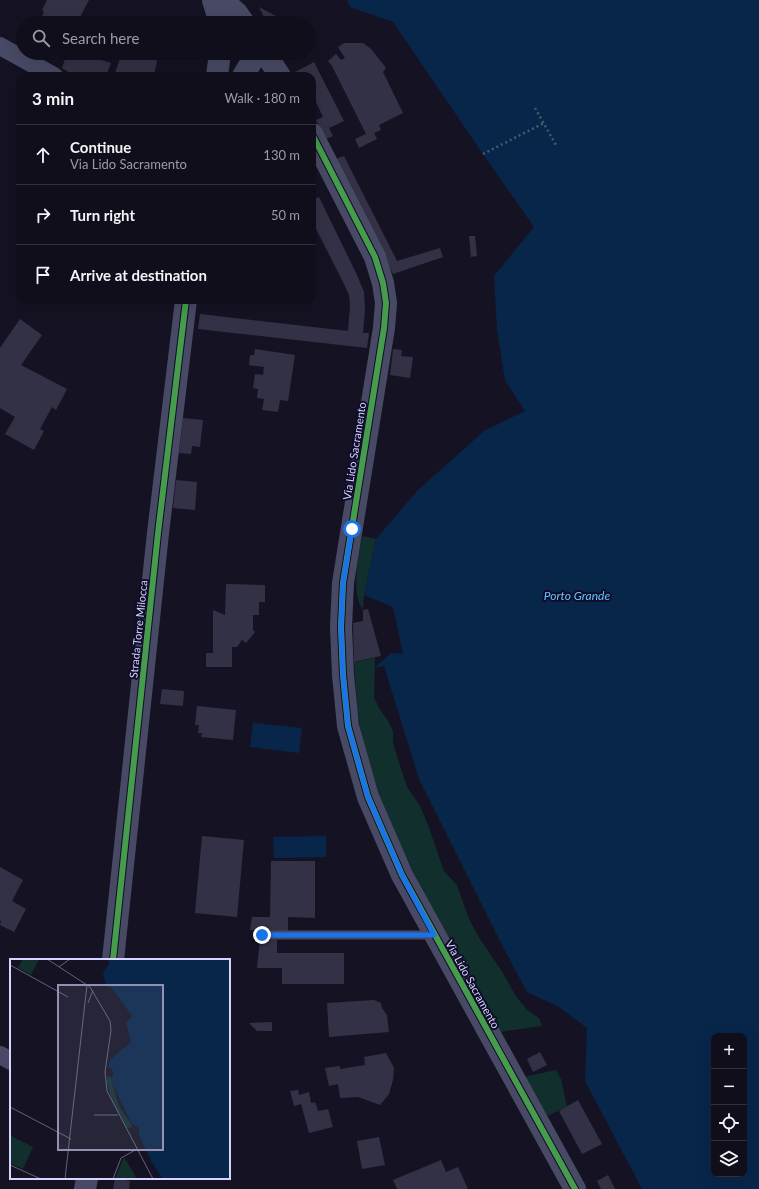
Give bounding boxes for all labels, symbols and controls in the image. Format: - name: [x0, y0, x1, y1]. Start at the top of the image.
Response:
- search box: [16, 16, 316, 60]
- icon: search: [30, 27, 52, 49]
- text: Search here: [62, 29, 139, 47]
- text: 3 min: [32, 88, 74, 109]
- text: Walk · 180 m: [224, 90, 300, 106]
- text: Continue: [70, 138, 131, 156]
- icon: ahead: [32, 144, 54, 166]
- text: 130 m: [263, 147, 300, 163]
- text: Via Lido Sacramento: [70, 156, 187, 172]
- icon: right: [32, 204, 54, 226]
- text: Turn right: [70, 206, 135, 224]
- text: 50 m: [271, 207, 300, 223]
- icon: arrive: [32, 264, 54, 286]
- text: Arrive at destination: [70, 266, 207, 284]
- street label: Via Lido Sacramento: [340, 401, 368, 501]
- route start: [343, 520, 361, 538]
- street label: Strada Torre Milocca: [126, 579, 150, 679]
- water label: Porto Grande: [544, 588, 610, 603]
- route end: [253, 926, 271, 944]
- street label: Via Lido Sacramento: [443, 938, 503, 1030]
- inset map: [10, 959, 230, 1179]
- map controls: [711, 1033, 747, 1177]
- button: +: [711, 1033, 747, 1069]
- button: −: [711, 1069, 747, 1105]
- button: locate: [711, 1105, 747, 1141]
- button: layers: [711, 1141, 747, 1177]

